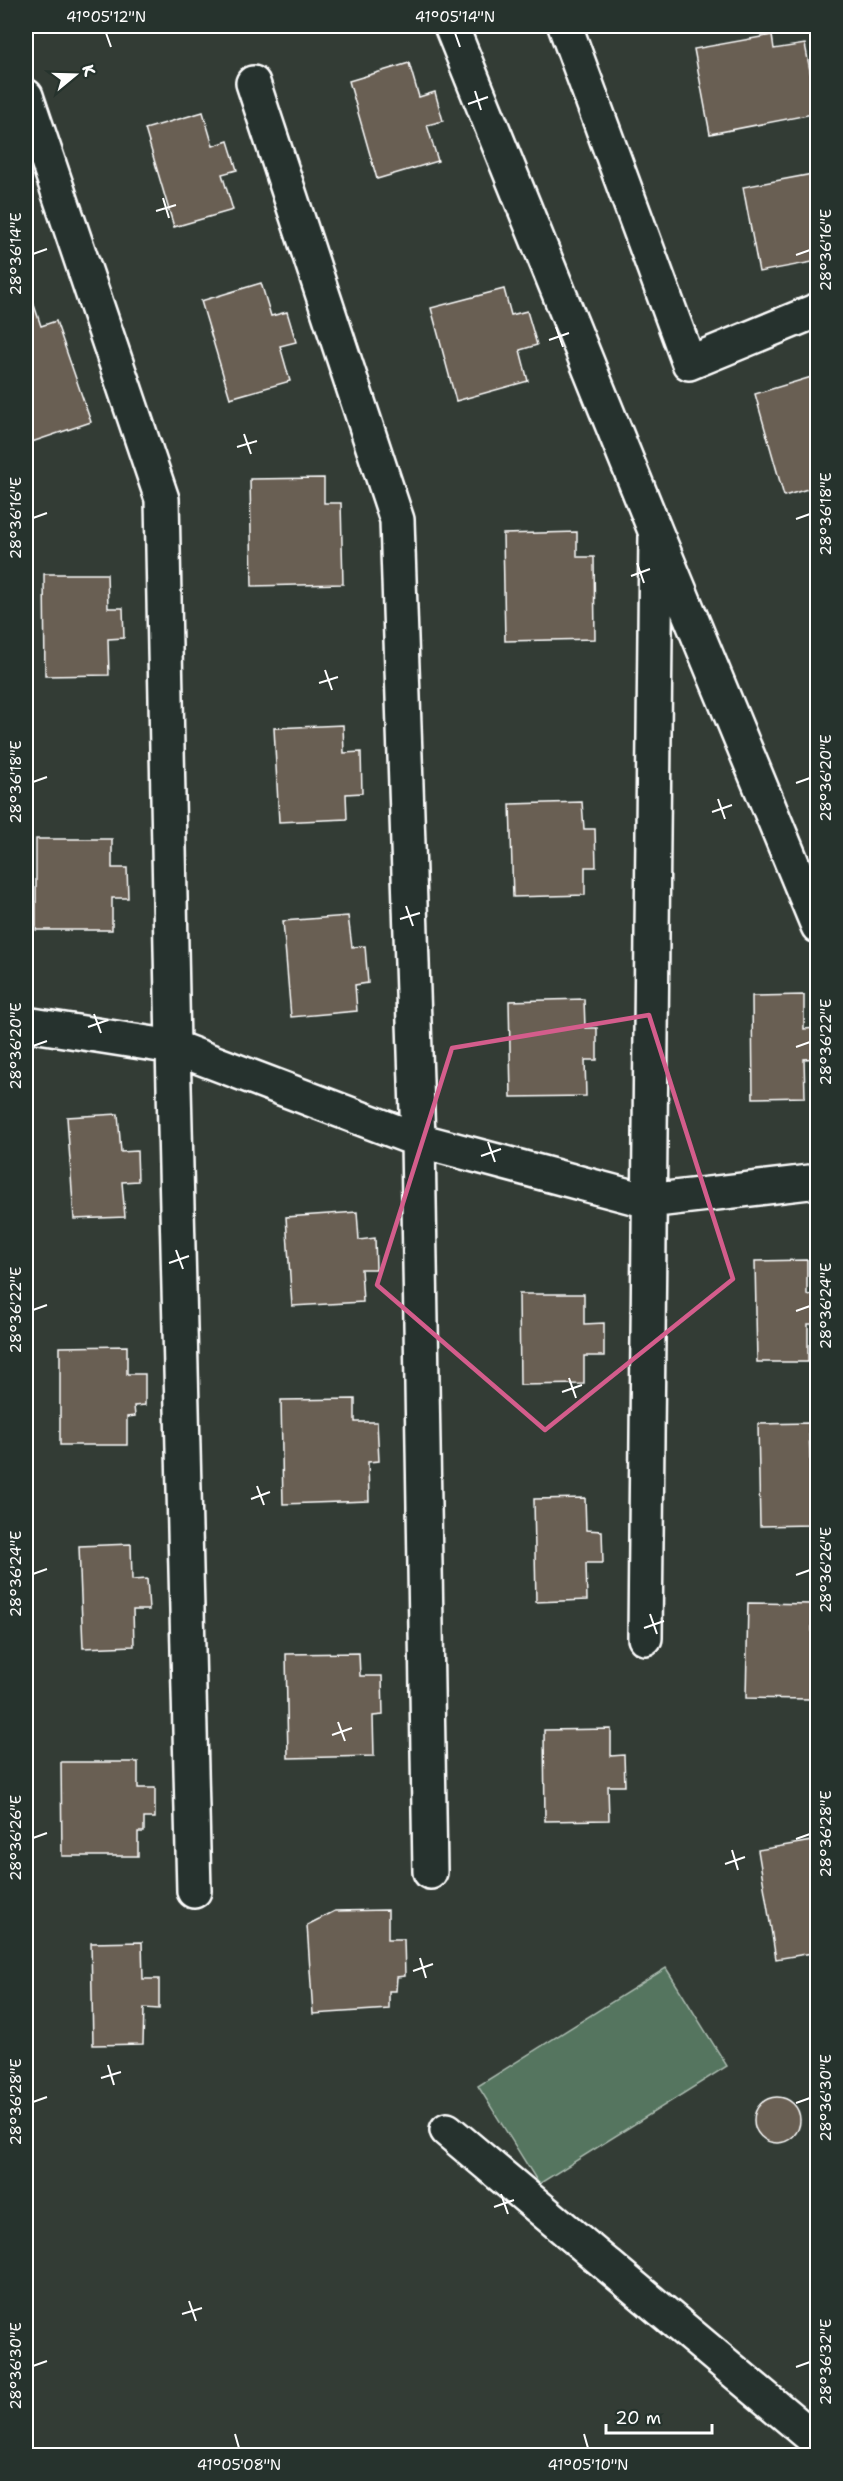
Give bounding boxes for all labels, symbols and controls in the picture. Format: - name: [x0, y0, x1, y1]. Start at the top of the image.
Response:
- text: 41°05'12"N: [66, 7, 146, 27]
- text: 41°05'14"N: [415, 7, 495, 27]
- north arrow: [45, 45, 105, 105]
- text: K: [77, 62, 100, 79]
- text: 28°36'16"E: [816, 209, 836, 291]
- text: 28°36'14"E: [6, 212, 26, 296]
- text: 28°36'18"E: [816, 472, 836, 556]
- text: 28°36'16"E: [6, 477, 26, 559]
- text: 28°36'20"E: [816, 734, 836, 822]
- text: 28°36'18"E: [6, 740, 26, 824]
- text: 28°36'22"E: [816, 999, 836, 1085]
- text: 28°36'20"E: [6, 1002, 26, 1090]
- text: 28°36'24"E: [816, 1263, 836, 1349]
- text: 28°36'22"E: [6, 1267, 26, 1353]
- text: 28°36'26"E: [816, 1527, 836, 1613]
- text: 28°36'24"E: [6, 1531, 26, 1617]
- text: 28°36'28"E: [816, 1790, 836, 1878]
- text: 28°36'26"E: [6, 1795, 26, 1881]
- text: 28°36'30"E: [816, 2054, 836, 2142]
- text: 28°36'28"E: [6, 2058, 26, 2146]
- text: 28°36'32"E: [816, 2319, 836, 2405]
- text: 28°36'30"E: [6, 2322, 26, 2410]
- scale bar: [606, 2397, 712, 2435]
- text: 20 m: [615, 2406, 661, 2430]
- text: 41°05'08"N: [197, 2455, 281, 2475]
- text: 41°05'10"N: [548, 2455, 628, 2475]

